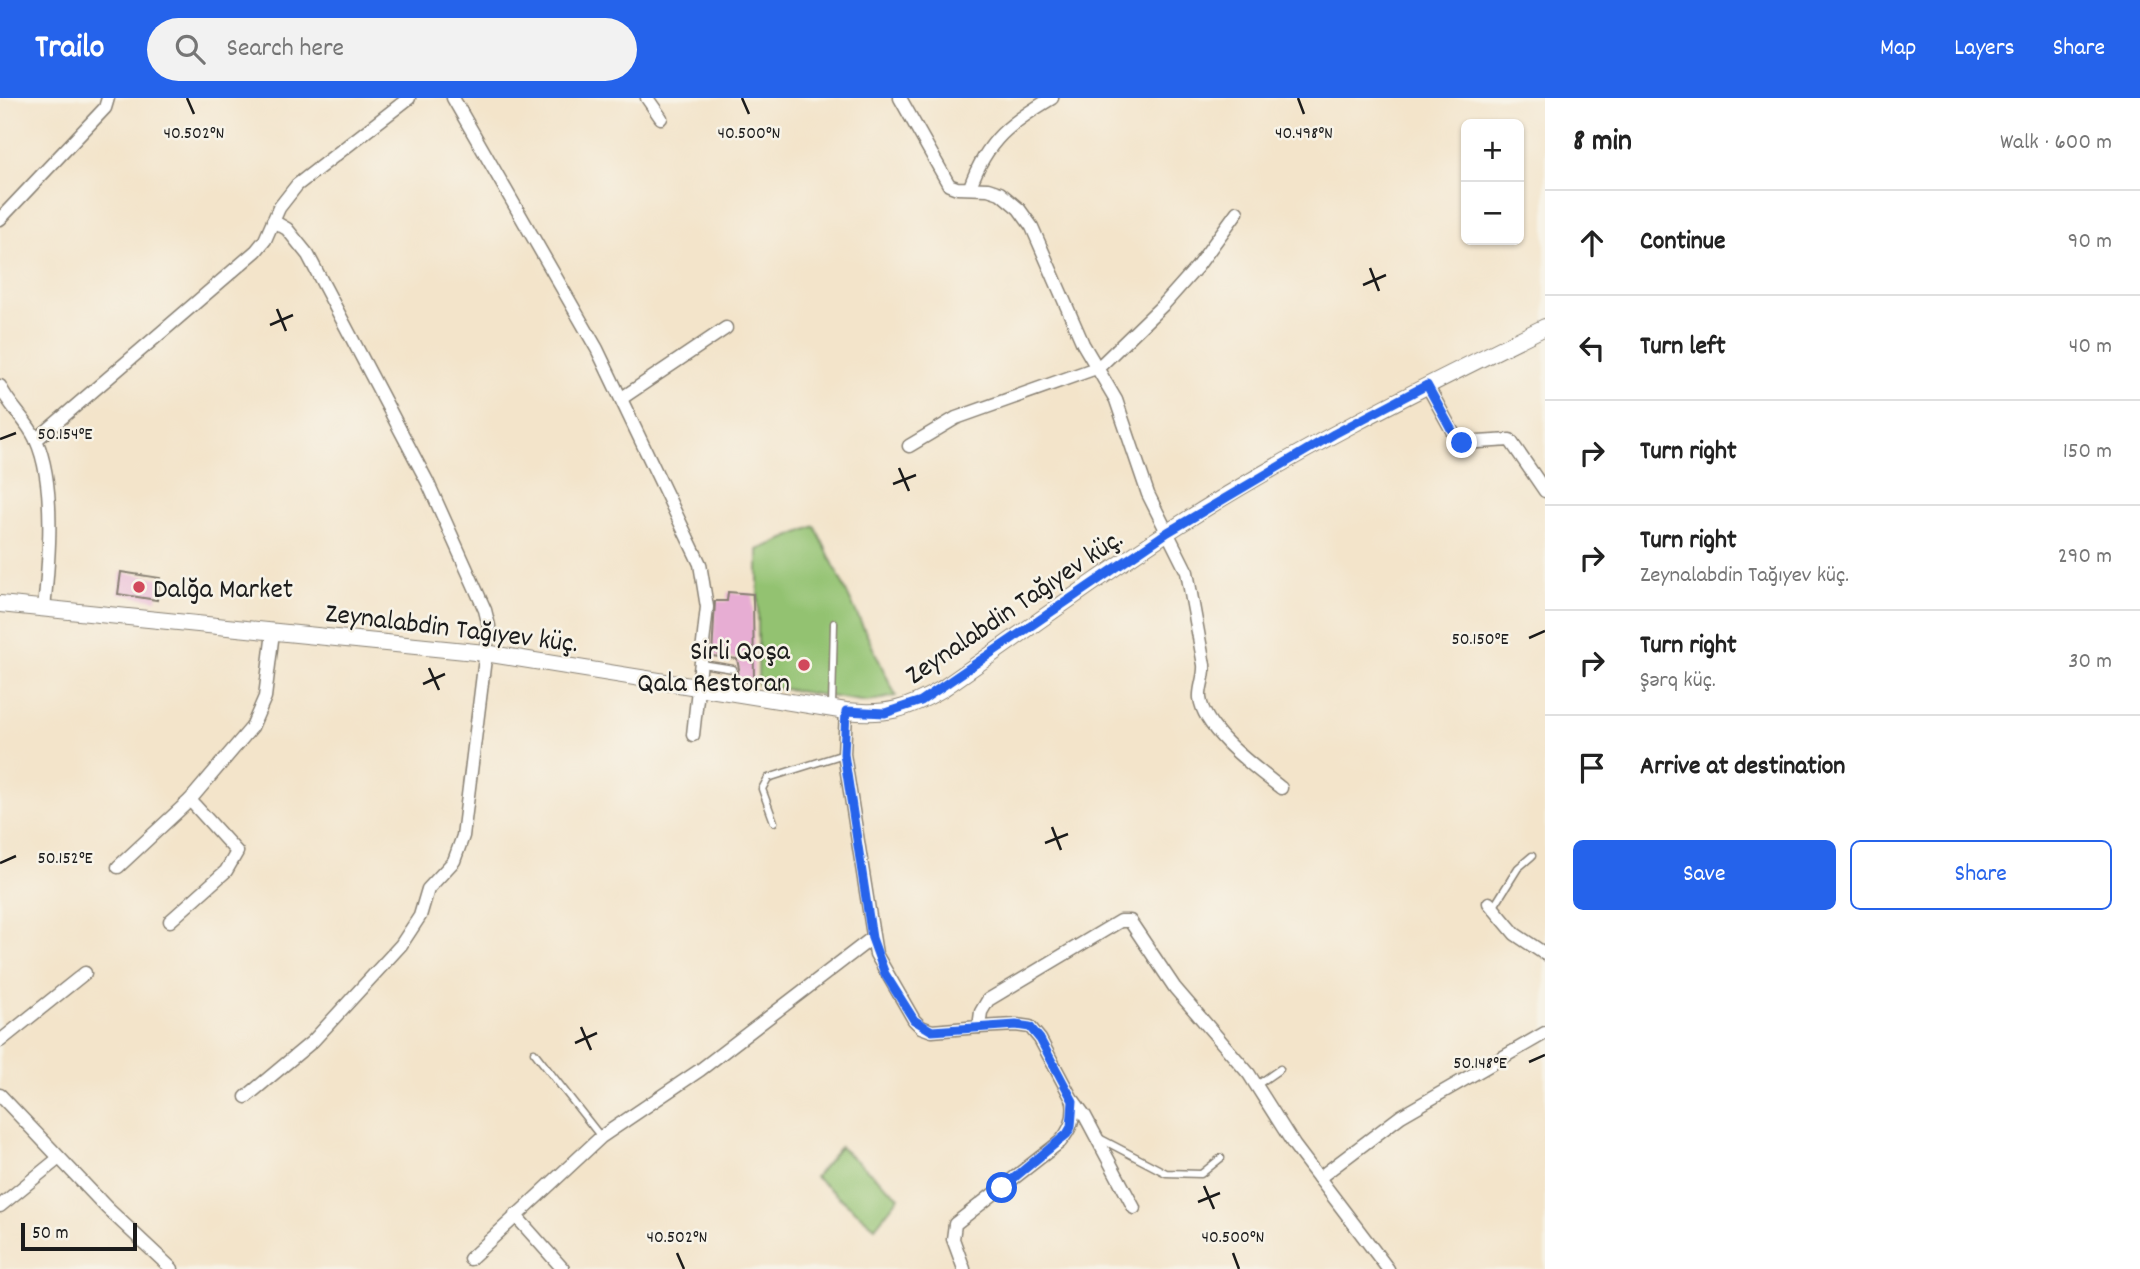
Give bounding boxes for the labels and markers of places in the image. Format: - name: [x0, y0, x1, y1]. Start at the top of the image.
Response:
- place label: Dalğa Market: [153, 572, 293, 612]
- marker: Dalğa Market: [131, 579, 147, 595]
- place label: Sirli Qoşa Qala Restoran: [637, 634, 791, 706]
- marker: Sirli Qoşa Qala Restoran: [796, 657, 812, 673]

